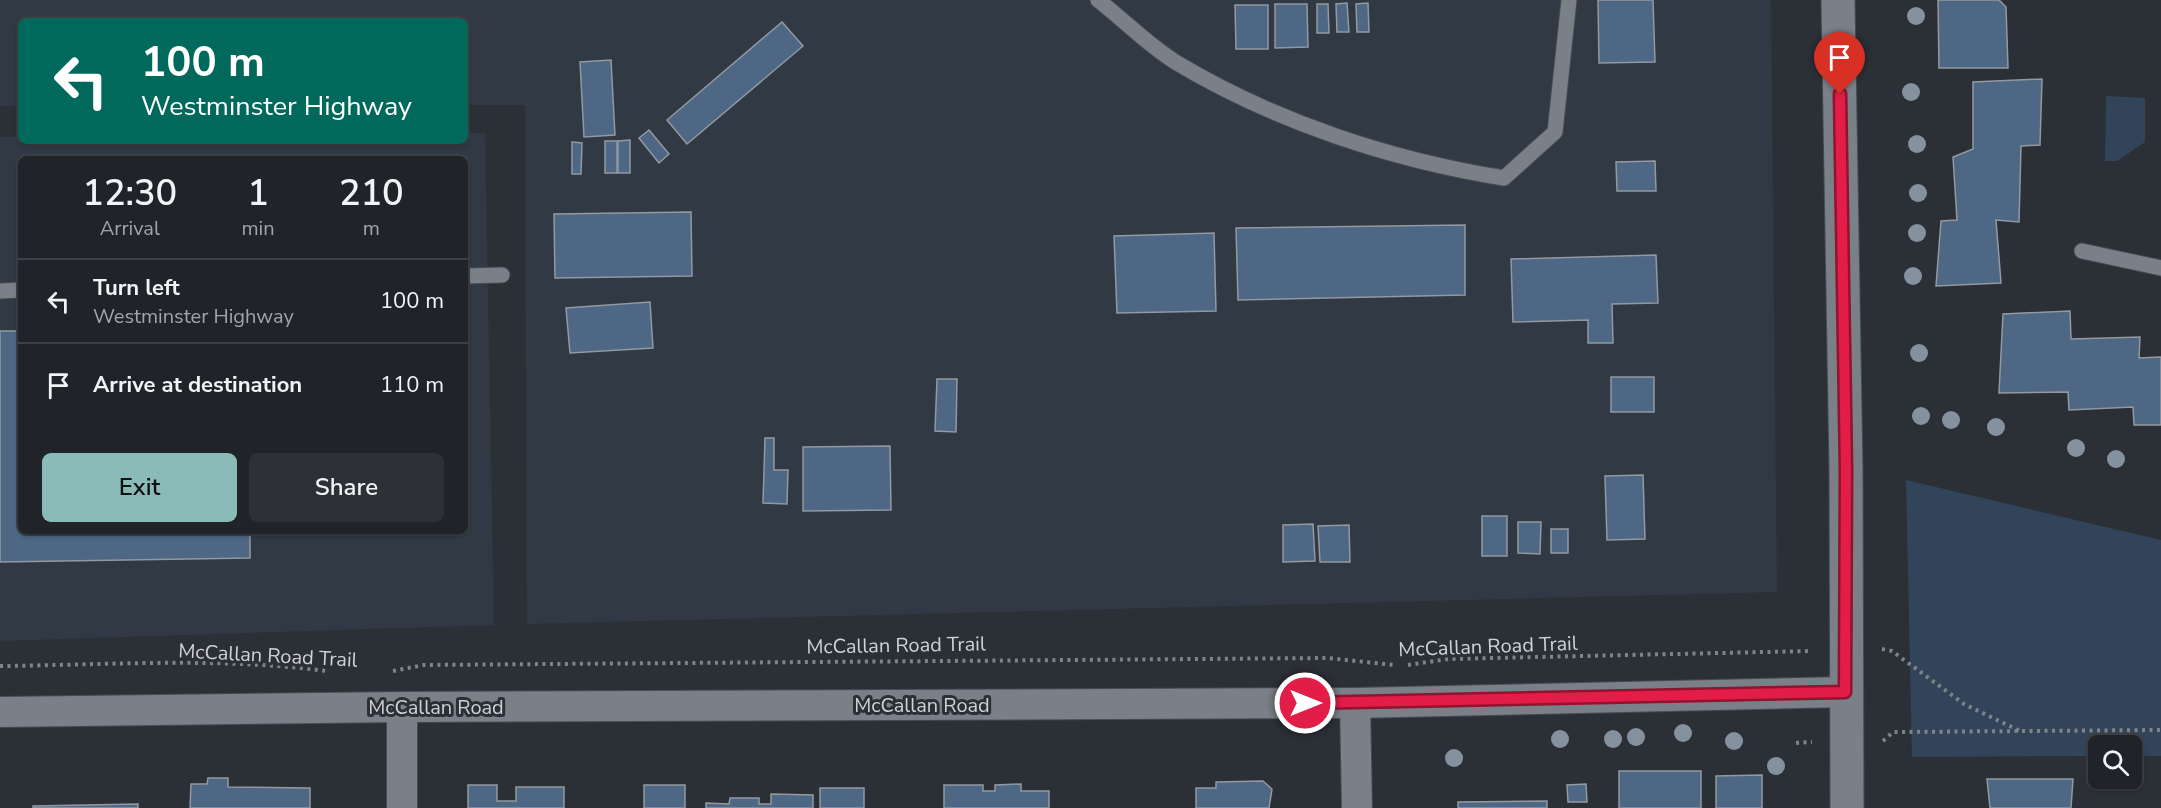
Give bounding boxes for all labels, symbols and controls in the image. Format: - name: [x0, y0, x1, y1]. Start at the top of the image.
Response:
- pin: [1814, 32, 1865, 94]
- text: 100 m: [141, 34, 265, 91]
- icon: arrive: [1823, 41, 1856, 74]
- icon: left: [42, 42, 120, 120]
- text: Westminster Highway: [141, 88, 412, 125]
- text: 12:30: [82, 169, 177, 218]
- text: 1: [247, 169, 269, 218]
- text: 210: [339, 169, 404, 218]
- text: Arrival: [100, 215, 160, 242]
- text: min: [242, 215, 275, 242]
- text: m: [363, 215, 380, 242]
- text: Turn left: [93, 273, 180, 303]
- icon: left: [42, 285, 75, 318]
- text: 100 m: [380, 286, 444, 316]
- text: Westminster Highway: [93, 303, 294, 330]
- icon: arrive: [42, 369, 75, 402]
- text: Arrive at destination: [93, 370, 302, 400]
- text: 110 m: [380, 370, 444, 400]
- button: Exit: [42, 453, 237, 522]
- button: Share: [249, 453, 444, 522]
- street label: McCallan Road Trail: [806, 630, 986, 661]
- street label: McCallan Road Trail: [1398, 630, 1578, 663]
- street label: McCallan Road Trail: [178, 637, 358, 674]
- position arrow: [1273, 671, 1337, 735]
- street label: McCallan Road: [854, 692, 990, 719]
- street label: McCallan Road: [368, 694, 504, 721]
- map controls: [2088, 735, 2142, 789]
- button: search: [2088, 735, 2142, 789]

